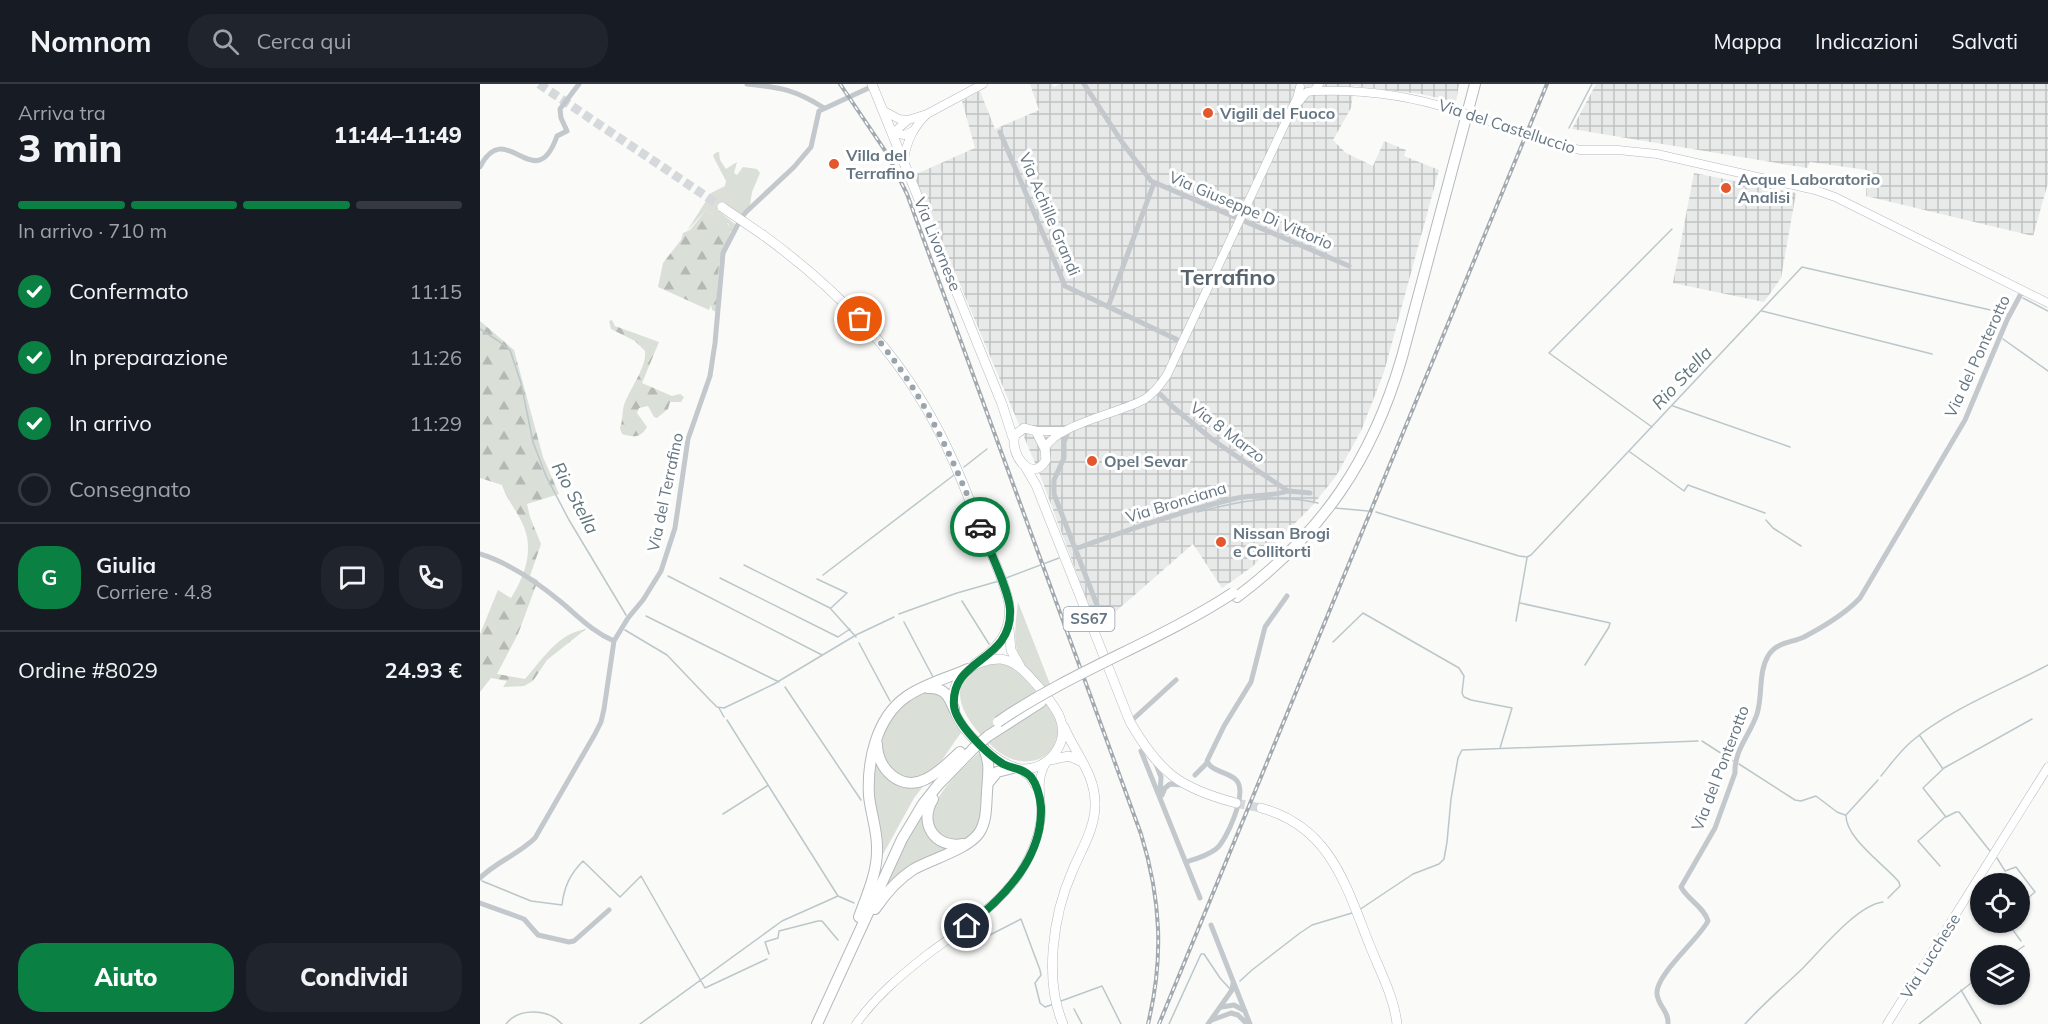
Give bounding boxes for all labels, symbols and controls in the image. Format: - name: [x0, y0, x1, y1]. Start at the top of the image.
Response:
- search box: [188, 14, 608, 68]
- text: Nomnom: [30, 24, 152, 59]
- icon: search: [209, 25, 242, 58]
- text: Cerca qui: [257, 27, 352, 55]
- text: Mappa: [1714, 28, 1782, 54]
- text: Indicazioni: [1815, 28, 1918, 54]
- text: Salvati: [1951, 28, 2018, 54]
- street label: Via del Castelluccio: [1436, 94, 1578, 158]
- text: Arriva tra: [18, 100, 106, 125]
- place label: Vigili del Fuoco: [1219, 103, 1335, 123]
- marker: Vigili del Fuoco: [1201, 106, 1215, 120]
- text: 11:44–11:49: [334, 121, 462, 149]
- text: 3 min: [18, 123, 123, 172]
- place label: Villa del Terrafino: [845, 145, 915, 183]
- street label: Via Achille Grandi: [1015, 149, 1085, 279]
- marker: Villa del Terrafino: [827, 157, 841, 171]
- street label: Via Giuseppe Di Vittorio: [1166, 166, 1336, 254]
- place label: Acque Laboratorio Analisi: [1738, 169, 1880, 207]
- marker: Acque Laboratorio Analisi: [1719, 181, 1733, 195]
- street label: Via Livornese: [910, 194, 966, 294]
- text: In arrivo · 710 m: [18, 218, 167, 243]
- district label: Terrafino: [1181, 263, 1275, 291]
- icon: check: [18, 275, 51, 308]
- text: Confermato: [69, 277, 188, 305]
- text: 11:15: [409, 279, 462, 304]
- street label: Via del Ponterotto: [1940, 292, 2014, 420]
- pin: [834, 293, 885, 344]
- icon: bag: [843, 302, 876, 335]
- icon: check: [18, 341, 51, 374]
- water label: Rio Stella: [1647, 341, 1717, 414]
- text: In preparazione: [69, 343, 228, 371]
- text: 11:26: [409, 345, 462, 370]
- street label: Via 8 Marzo: [1186, 397, 1270, 467]
- icon: check: [18, 407, 51, 440]
- text: In arrivo: [69, 409, 152, 437]
- text: 11:29: [409, 411, 462, 436]
- street label: Via del Terrafino: [643, 431, 687, 553]
- place label: Opel Sevar: [1104, 451, 1188, 471]
- marker: Opel Sevar: [1085, 454, 1099, 468]
- water label: Rio Stella: [547, 458, 604, 538]
- text: Consegnato: [69, 475, 191, 503]
- street label: Via Bronciana: [1123, 477, 1229, 527]
- courier: [950, 497, 1010, 557]
- icon: car: [964, 511, 997, 544]
- place label: Nissan Brogi e Collitorti: [1233, 523, 1330, 561]
- marker: Nissan Brogi e Collitorti: [1214, 535, 1228, 549]
- button: chat: [321, 546, 384, 609]
- button: phone: [399, 546, 462, 609]
- text: Giulia: [96, 551, 156, 579]
- text: G: [41, 563, 58, 591]
- text: Corriere · 4.8: [96, 579, 212, 604]
- road number: SS67: [1064, 607, 1114, 631]
- text: Ordine #8029: [18, 656, 158, 684]
- text: 24.93 €: [385, 656, 462, 684]
- street label: Via del Ponterotto: [1687, 702, 1753, 834]
- map controls: [1970, 873, 2030, 1005]
- button: locate: [1970, 873, 2030, 933]
- pin: [941, 900, 992, 951]
- icon: home: [950, 909, 983, 942]
- street label: Via Lucchese: [1896, 910, 1964, 1002]
- button: Aiuto: [18, 943, 234, 1012]
- button: Condividi: [246, 943, 462, 1012]
- button: layers: [1970, 945, 2030, 1005]

